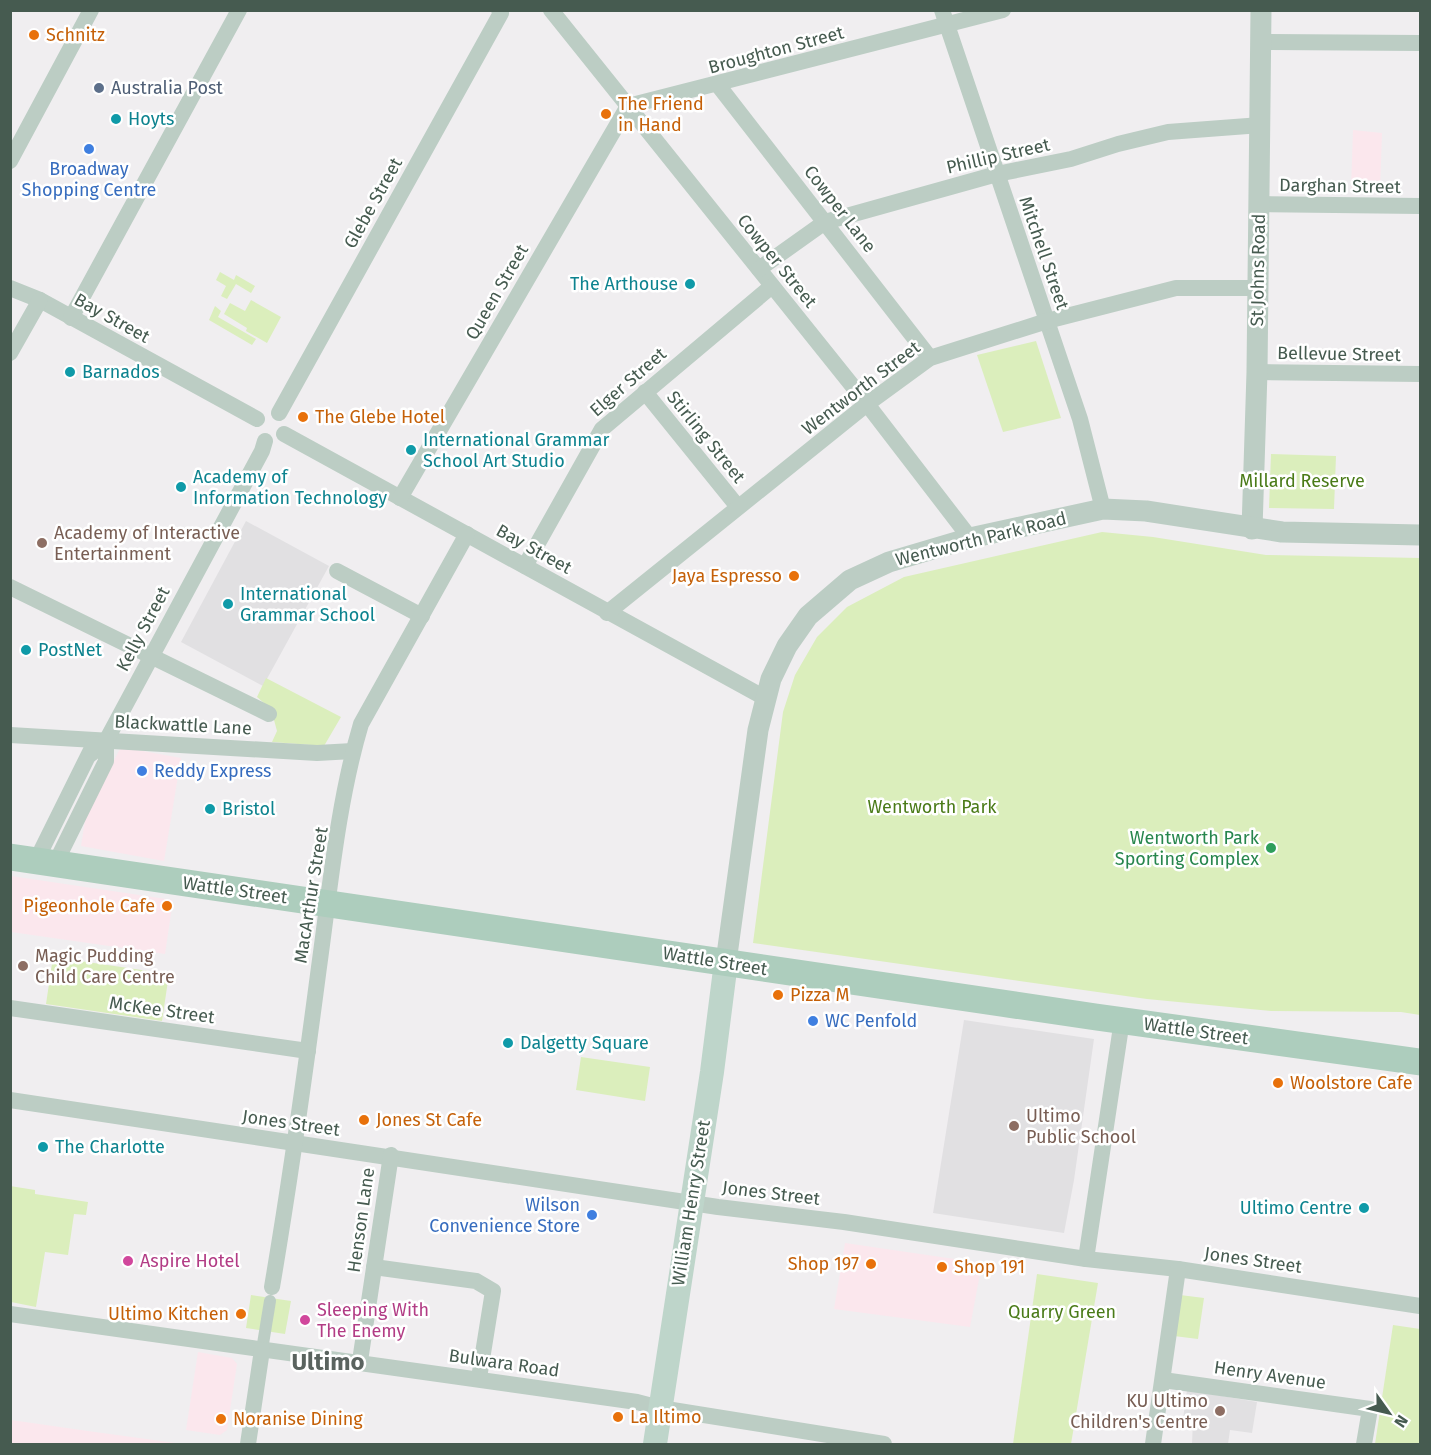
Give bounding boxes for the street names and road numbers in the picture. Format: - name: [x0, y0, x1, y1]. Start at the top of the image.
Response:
- street label: Broughton Street: [706, 21, 847, 79]
- street label: Phillip Street: [944, 133, 1052, 179]
- street label: Glebe Street: [339, 153, 407, 252]
- street label: Cowper Lane: [799, 161, 881, 257]
- street label: Darghan Street: [1279, 174, 1402, 198]
- street label: Mitchell Street: [1014, 193, 1074, 313]
- street label: Cowper Street: [733, 210, 822, 313]
- street label: St Johns Road: [1246, 213, 1270, 327]
- street label: Queen Street: [461, 240, 533, 344]
- street label: Bay Street: [70, 288, 154, 348]
- street label: Wentworth Street: [797, 336, 925, 440]
- street label: Elger Street: [585, 342, 671, 421]
- street label: Bellevue Street: [1277, 342, 1402, 366]
- street label: Stirling Street: [662, 386, 750, 488]
- street label: Wentworth Park Road: [893, 507, 1069, 571]
- street label: Bay Street: [492, 519, 576, 579]
- street label: Kelly Street: [111, 582, 175, 675]
- street label: Blackwattle Lane: [114, 710, 252, 740]
- street label: MacArthur Street: [289, 825, 333, 965]
- street label: Wattle Street: [181, 872, 289, 908]
- street label: Wattle Street: [661, 942, 769, 980]
- street label: McKee Street: [108, 992, 217, 1028]
- street label: Wattle Street: [1142, 1013, 1250, 1049]
- street label: Jones Street: [241, 1105, 342, 1141]
- street label: William Henry Street: [667, 1118, 715, 1287]
- street label: Henson Lane: [343, 1166, 379, 1274]
- street label: Jones Street: [721, 1176, 822, 1210]
- street label: Jones Street: [1203, 1242, 1304, 1278]
- street label: Bulwara Road: [447, 1344, 561, 1382]
- street label: Henry Avenue: [1213, 1356, 1327, 1394]

